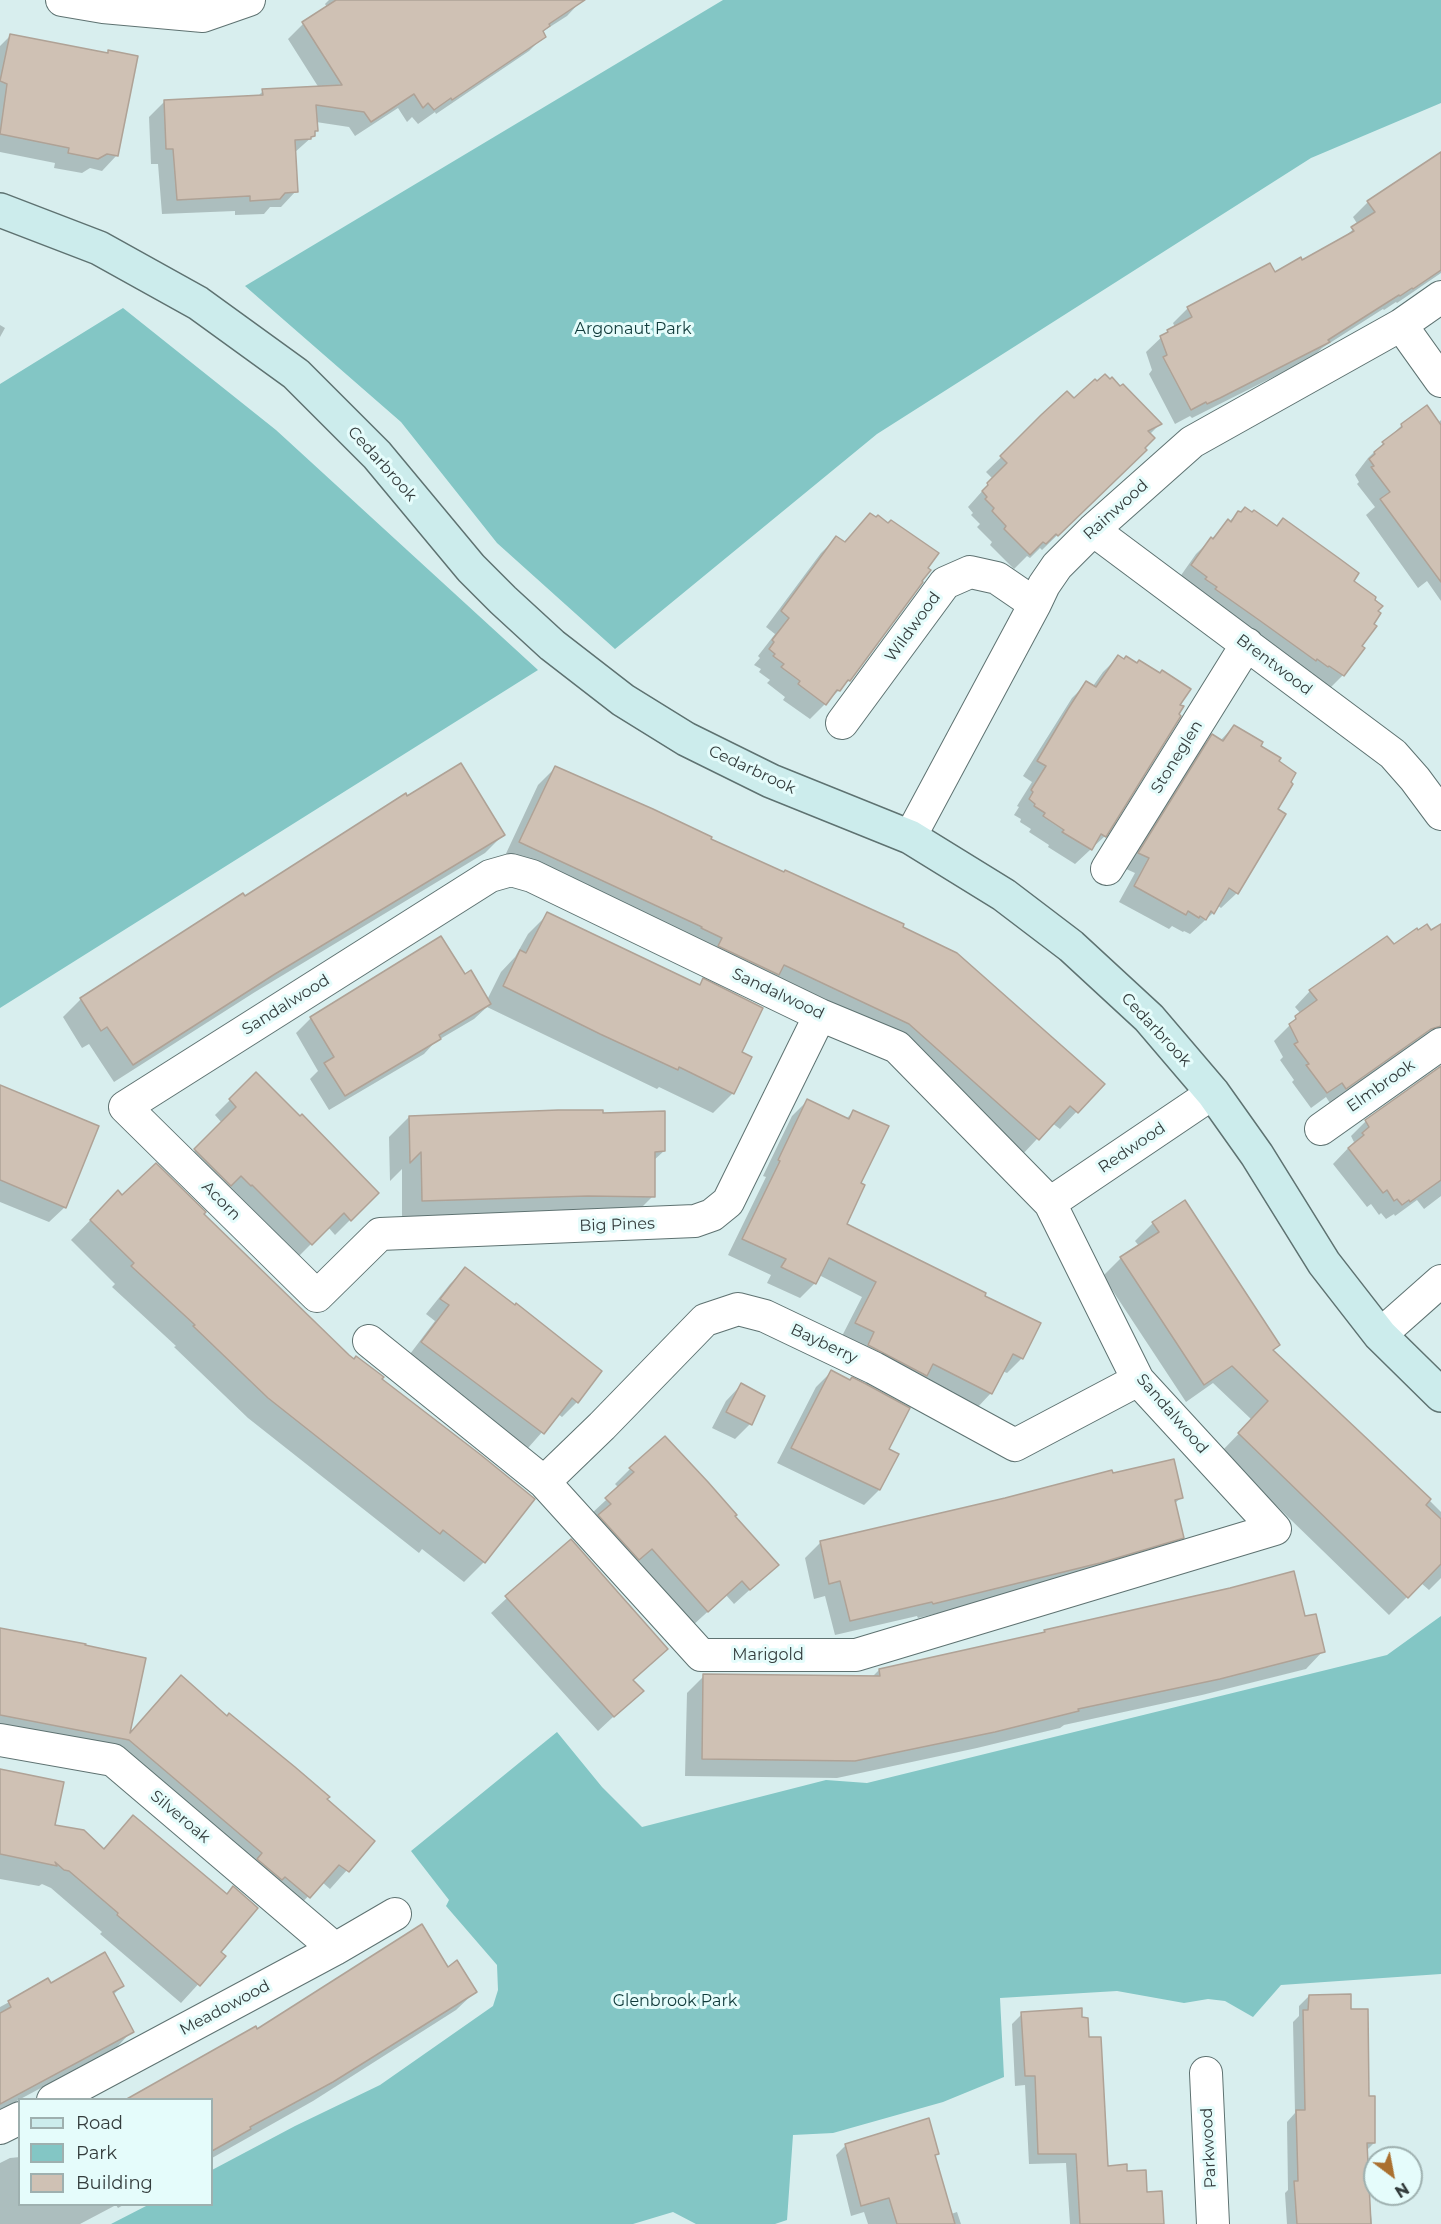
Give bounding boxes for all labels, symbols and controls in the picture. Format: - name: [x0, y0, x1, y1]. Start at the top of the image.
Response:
- park label: Argonaut Park: [575, 319, 691, 339]
- street label: Cedarbrook: [343, 423, 421, 505]
- street label: Rainwood: [1080, 476, 1152, 544]
- street label: Wildwood: [881, 588, 945, 666]
- street label: Brentwood: [1232, 630, 1316, 700]
- street label: Stoneglen: [1147, 717, 1207, 797]
- street label: Cedarbrook: [705, 741, 799, 799]
- street label: Sandalwood: [729, 964, 827, 1024]
- street label: Sandalwood: [239, 971, 333, 1039]
- street label: Cedarbrook: [1117, 989, 1195, 1071]
- street label: Elmbrook: [1343, 1056, 1419, 1116]
- street label: Redwood: [1095, 1119, 1169, 1177]
- street label: Acorn: [197, 1177, 245, 1225]
- street label: Big Pines: [579, 1214, 655, 1236]
- street label: Bayberry: [787, 1320, 861, 1368]
- street label: Sandalwood: [1132, 1370, 1212, 1458]
- street label: Marigold: [732, 1645, 804, 1665]
- street label: Silveroak: [146, 1787, 214, 1847]
- street label: Meadowood: [177, 1976, 273, 2040]
- park label: Glenbrook Park: [613, 1991, 737, 2011]
- legend: [18, 2098, 213, 2206]
- street label: Parkwood: [1197, 2107, 1221, 2189]
- text: Road: [76, 2112, 123, 2134]
- text: Park: [76, 2142, 117, 2164]
- north arrow: [1363, 2146, 1423, 2206]
- text: Building: [76, 2172, 153, 2194]
- text: N: [1391, 2179, 1412, 2201]

